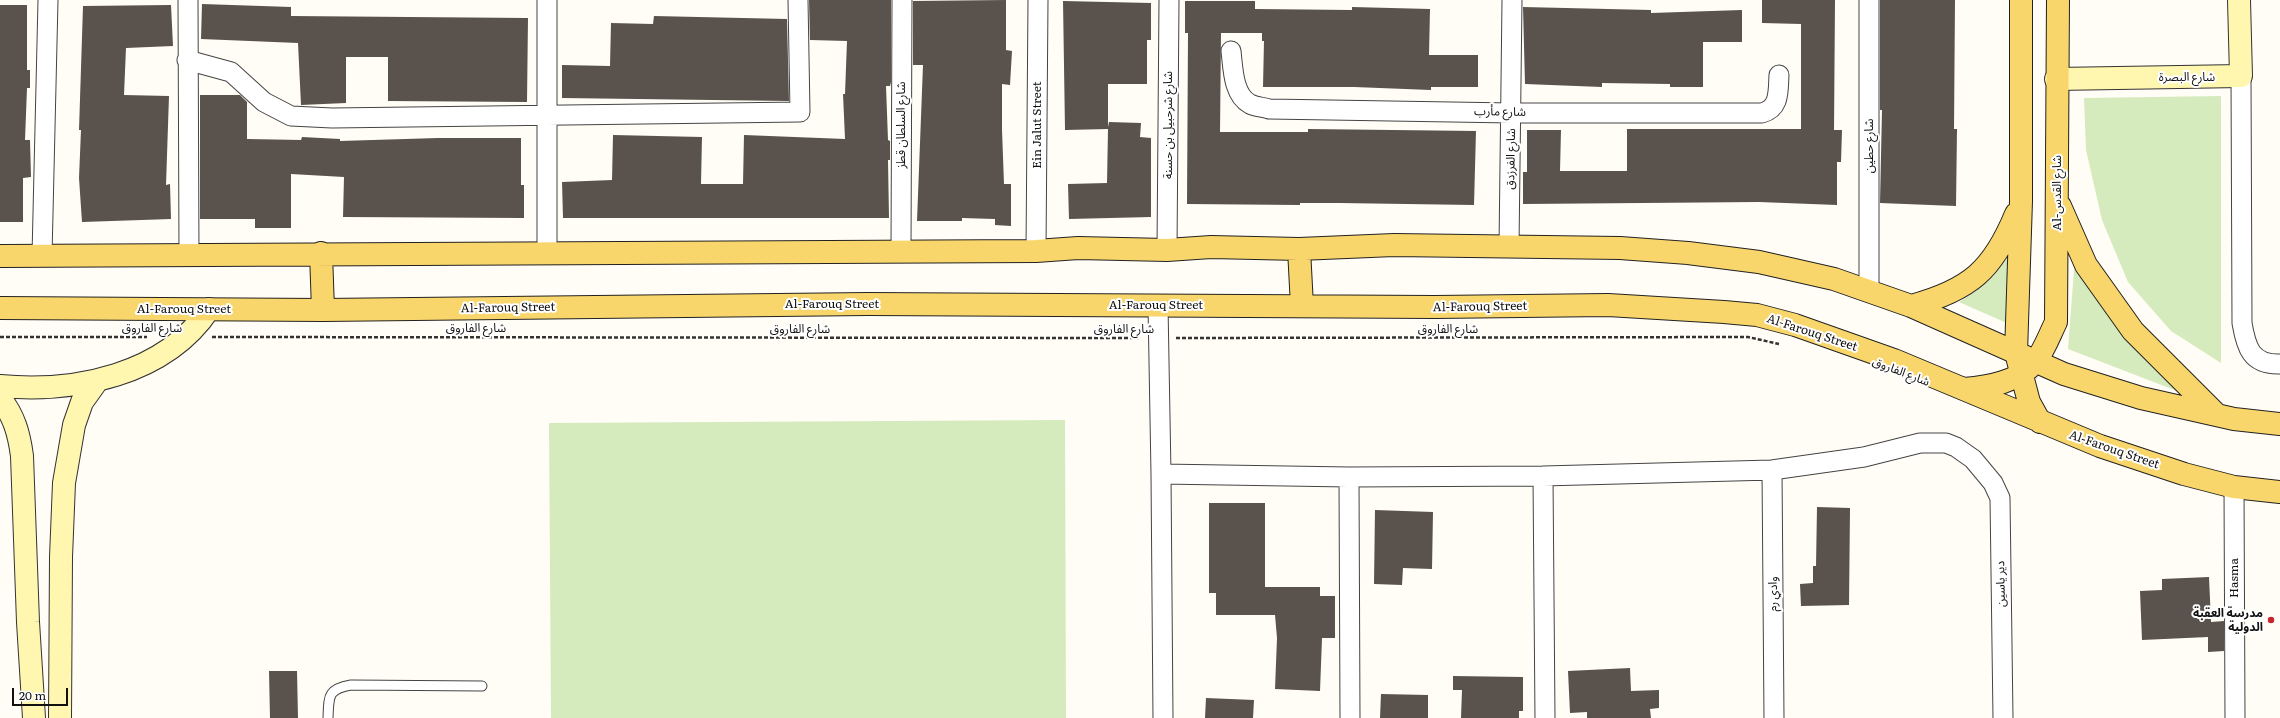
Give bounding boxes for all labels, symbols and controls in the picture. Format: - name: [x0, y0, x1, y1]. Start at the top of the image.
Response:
- street label: شارع البصرة: [2159, 70, 2215, 84]
- street label: شارع شرحبيل بن حسنة: [1161, 71, 1175, 179]
- street label: Ein Jalut Street: [1030, 81, 1044, 169]
- street label: شارع السلطان قطز: [894, 82, 908, 168]
- street label: شارع مأرب: [1474, 104, 1526, 120]
- street label: شارع حطين: [1862, 119, 1876, 173]
- street label: شارع الفرزدق: [1503, 128, 1519, 190]
- street label: Al-شارع القدس: [2050, 155, 2064, 231]
- street label: Al-Farouq Street: [785, 297, 879, 311]
- street label: Al-Farouq Street: [1109, 298, 1203, 312]
- street label: Al-Farouq Street: [1433, 299, 1527, 315]
- street label: Al-Farouq Street: [461, 300, 555, 316]
- street label: Al-Farouq Street: [137, 302, 231, 316]
- street label: Al-Farouq Street: [1765, 312, 1859, 354]
- street label: شارع الفاروق: [122, 321, 182, 335]
- street label: شارع الفاروق: [446, 321, 506, 335]
- street label: شارع الفاروق: [770, 322, 830, 336]
- street label: شارع الفاروق: [1094, 322, 1154, 336]
- street label: شارع الفاروق: [1418, 322, 1478, 336]
- street label: شارع الفاروق: [1870, 354, 1932, 390]
- street label: Al-Farouq Street: [2067, 428, 2161, 472]
- street label: Hasma: [2227, 558, 2241, 598]
- street label: دير ياسين: [1993, 561, 2009, 607]
- street label: وادي رم: [1766, 576, 1780, 612]
- place label: مدرسة العقبة الدولية: [2193, 606, 2263, 634]
- marker: مدرسة العقبة الدولية: [2266, 615, 2276, 625]
- scale bar: [14, 680, 70, 706]
- text: 20 m: [19, 686, 46, 704]

